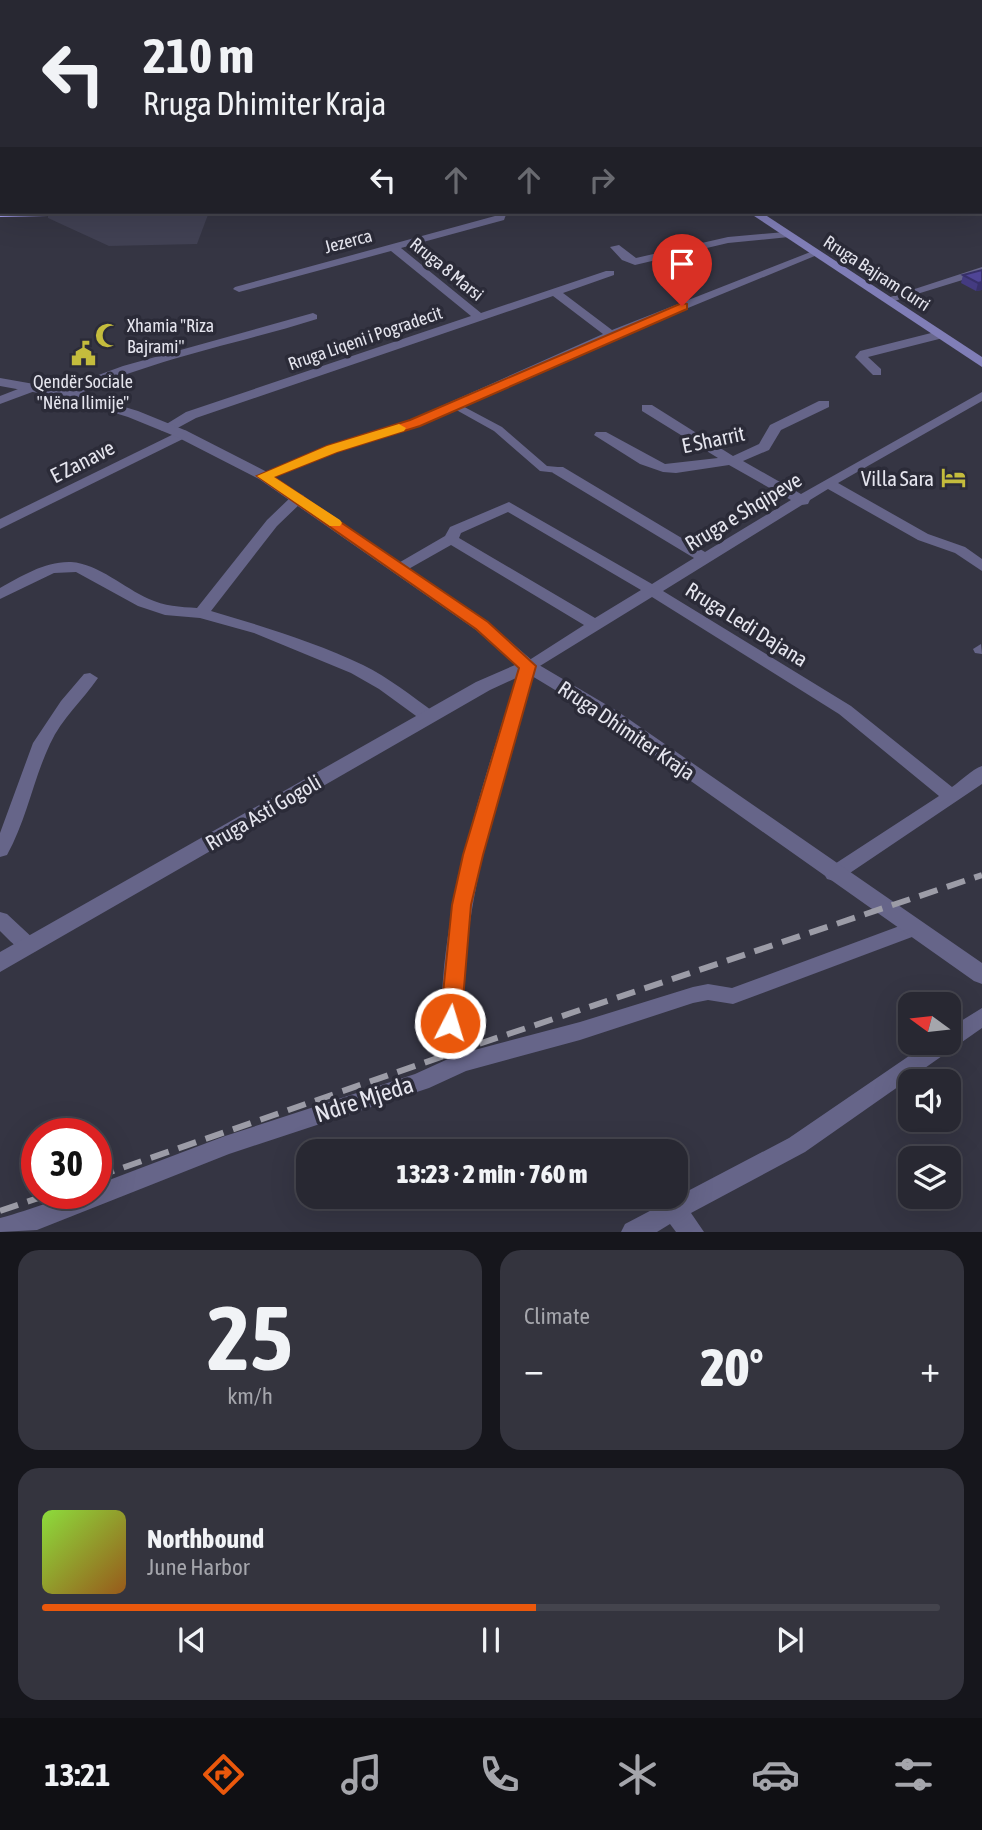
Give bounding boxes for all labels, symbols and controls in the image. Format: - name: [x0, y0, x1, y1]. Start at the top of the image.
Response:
- text: 210 m: [143, 27, 254, 83]
- icon: left: [28, 28, 119, 119]
- text: Rruga Dhimiter Kraja: [143, 85, 386, 122]
- icon: left: [364, 161, 402, 199]
- icon: ahead: [437, 161, 475, 199]
- icon: ahead: [510, 161, 548, 199]
- icon: right: [583, 161, 621, 199]
- street label: Jezerca: [322, 225, 374, 257]
- street label: Rruga Bajram Curri: [820, 231, 934, 315]
- street label: Rruga 8 Marsi: [406, 233, 488, 305]
- pin: [652, 234, 712, 306]
- icon: arrive: [663, 245, 701, 283]
- street label: Rruga Liqeni i Pogradecit: [285, 302, 445, 374]
- place label: Xhamia ''Riza Bajrami'': [127, 315, 214, 357]
- mosque icon: Xhamia ''Riza Bajrami'': [93, 321, 121, 349]
- public building icon: Qendër Sociale "Nëna Ilimije": [69, 340, 97, 368]
- place label: Qendër Sociale "Nëna Ilimije": [33, 371, 133, 413]
- street label: E Sharrit: [679, 421, 747, 457]
- street label: E Zanave: [46, 435, 118, 487]
- hotel icon: Villa Sara: [940, 464, 968, 492]
- place label: Villa Sara: [861, 466, 934, 490]
- street label: Rruga e Shqipeve: [680, 467, 806, 555]
- street label: Rruga Ledi Dajana: [682, 577, 812, 671]
- street label: Rruga Dhimiter Kraja: [554, 675, 700, 785]
- street label: Rruga Asti Gogoli: [201, 769, 325, 855]
- position arrow: [413, 986, 487, 1060]
- north arrow: [898, 992, 961, 1055]
- map controls: [898, 992, 961, 1209]
- button: sound: [898, 1069, 961, 1132]
- street label: Ndre Mjeda: [311, 1070, 417, 1128]
- speed limit sign: 30: [21, 1118, 112, 1209]
- button: layers: [898, 1146, 961, 1209]
- text: 13:23 · 2 min · 760 m: [397, 1159, 587, 1189]
- text: 25: [207, 1285, 293, 1389]
- text: Climate: [524, 1303, 590, 1329]
- text: 20°: [700, 1337, 764, 1397]
- text: −: [524, 1347, 544, 1390]
- text: +: [920, 1347, 940, 1390]
- text: km/h: [227, 1383, 273, 1409]
- text: Northbound: [147, 1524, 264, 1554]
- text: June Harbor: [147, 1554, 250, 1580]
- icon: previous: [173, 1621, 211, 1659]
- icon: pause: [472, 1621, 510, 1659]
- icon: next: [771, 1621, 809, 1659]
- icon: directions: [199, 1750, 248, 1799]
- icon: music: [337, 1750, 386, 1799]
- icon: phone: [475, 1750, 524, 1799]
- icon: climate: [613, 1750, 662, 1799]
- icon: car: [751, 1750, 800, 1799]
- icon: filters: [889, 1750, 938, 1799]
- text: 13:21: [44, 1756, 110, 1793]

